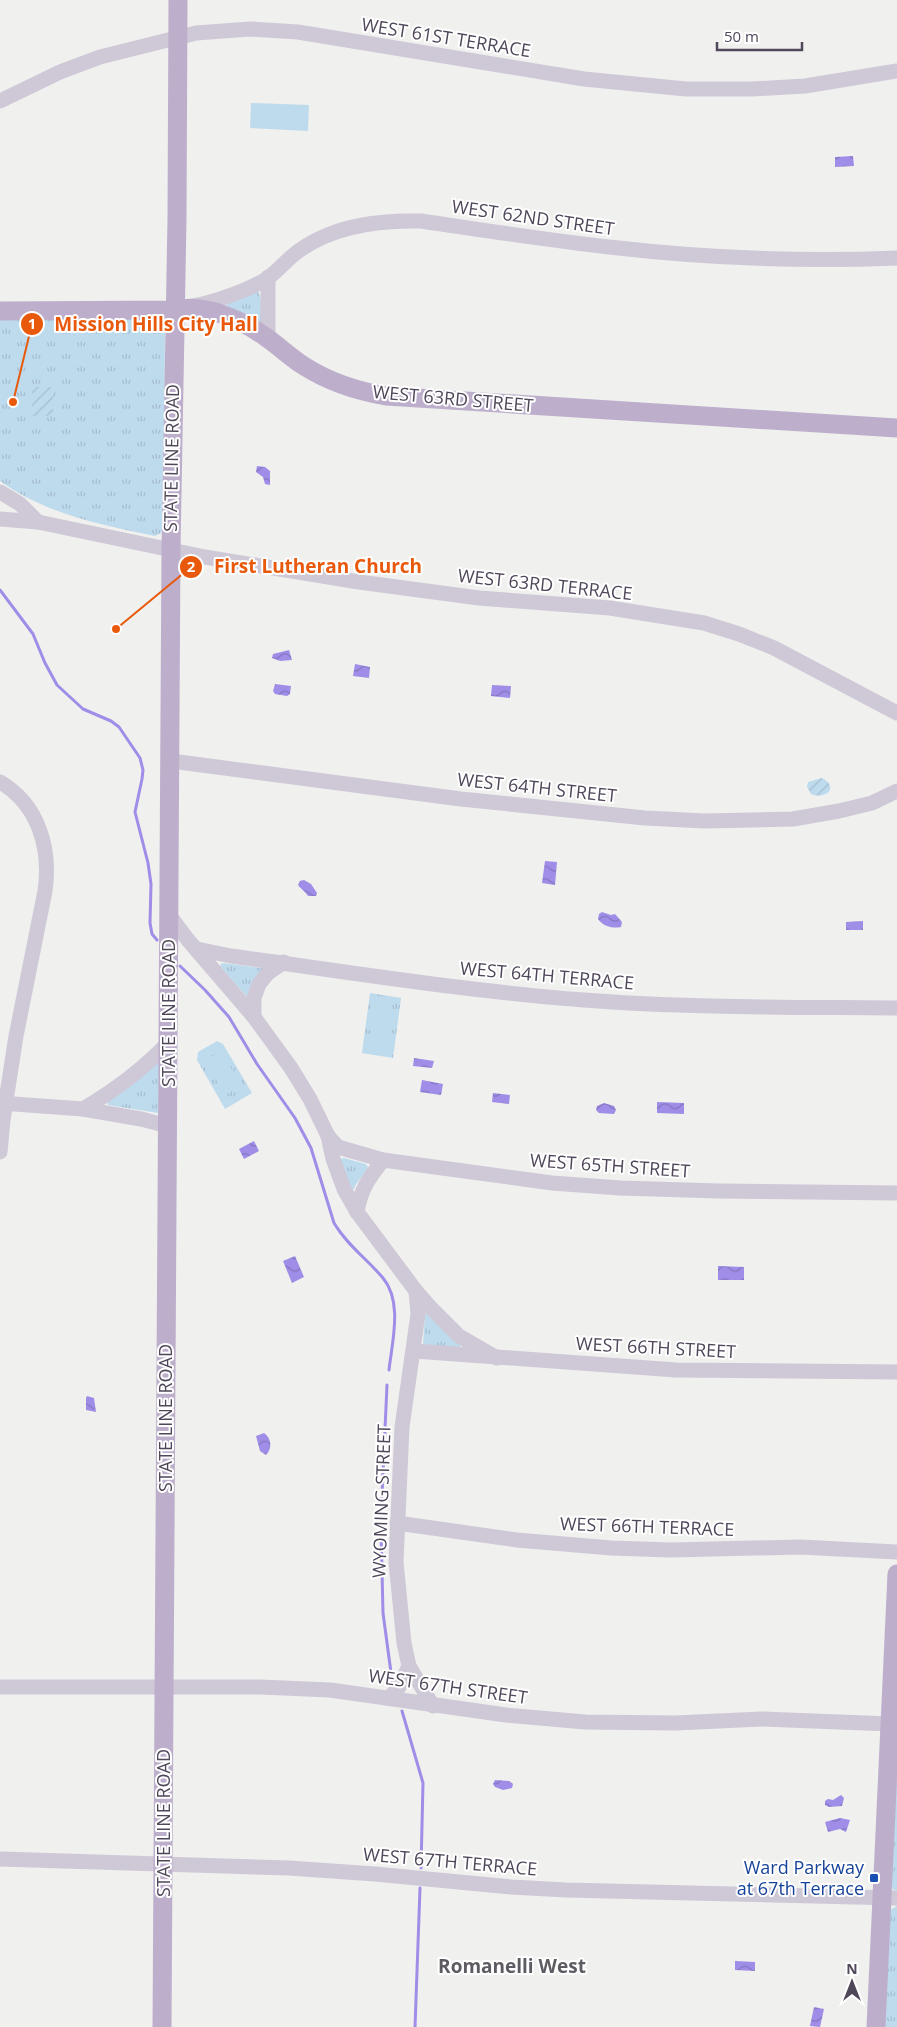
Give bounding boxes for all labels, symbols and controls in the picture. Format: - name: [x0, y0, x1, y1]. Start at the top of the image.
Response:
- street label: WEST 61ST TERRACE: [360, 12, 532, 62]
- scale bar: [717, 20, 802, 52]
- text: 50 m: [724, 26, 759, 46]
- street label: WEST 62ND STREET: [450, 194, 616, 240]
- callout: Mission Hills City Hall: [19, 307, 268, 341]
- text: Mission Hills City Hall: [54, 311, 258, 337]
- text: 1: [28, 313, 36, 333]
- street label: WEST 63RD STREET: [372, 379, 535, 417]
- street label: STATE LINE ROAD: [158, 384, 184, 532]
- callout: First Lutheran Church: [179, 550, 432, 584]
- text: First Lutheran Church: [214, 553, 422, 579]
- text: 2: [187, 556, 196, 576]
- street label: WEST 63RD TERRACE: [457, 563, 634, 605]
- street label: WEST 64TH STREET: [456, 767, 618, 807]
- street label: STATE LINE ROAD: [156, 939, 180, 1087]
- street label: WEST 64TH TERRACE: [459, 955, 635, 995]
- street label: WEST 65TH STREET: [529, 1147, 691, 1183]
- street label: WEST 66TH STREET: [575, 1331, 737, 1363]
- street label: STATE LINE ROAD: [153, 1344, 177, 1492]
- street label: WYOMING STREET: [366, 1423, 396, 1578]
- street label: WEST 66TH TERRACE: [559, 1511, 735, 1541]
- street label: WEST 67TH STREET: [367, 1663, 529, 1709]
- street label: STATE LINE ROAD: [151, 1749, 175, 1897]
- street label: WEST 67TH TERRACE: [362, 1841, 538, 1881]
- place label: Ward Parkway at 67th Terrace: [737, 1855, 865, 1900]
- marker: Ward Parkway at 67th Terrace: [868, 1872, 880, 1884]
- district label: Romanelli West: [438, 1953, 586, 1979]
- north arrow: [827, 1957, 877, 2007]
- text: N: [846, 1959, 858, 1978]

